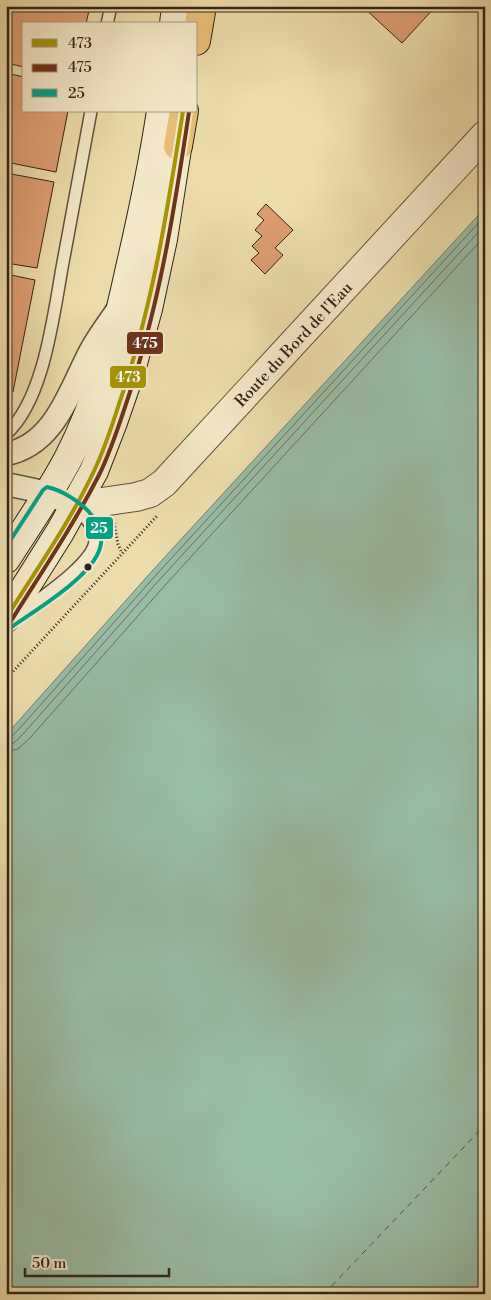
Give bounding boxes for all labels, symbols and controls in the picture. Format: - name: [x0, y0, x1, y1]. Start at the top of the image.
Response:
- legend: [22, 22, 198, 112]
- text: 473: [68, 34, 92, 53]
- text: 475: [68, 58, 92, 77]
- text: 25: [68, 84, 85, 103]
- street label: Route du Bord de l'Eau: [231, 278, 357, 411]
- line badge: 475: [126, 331, 164, 355]
- text: 475: [132, 335, 158, 353]
- line badge: 473: [109, 365, 147, 389]
- text: 473: [115, 369, 141, 387]
- line badge: 25: [85, 516, 114, 540]
- text: 25: [90, 520, 108, 538]
- unlabelled marker: [83, 562, 93, 572]
- scale bar: [25, 1245, 169, 1277]
- text: 50 m: [32, 1254, 66, 1273]

